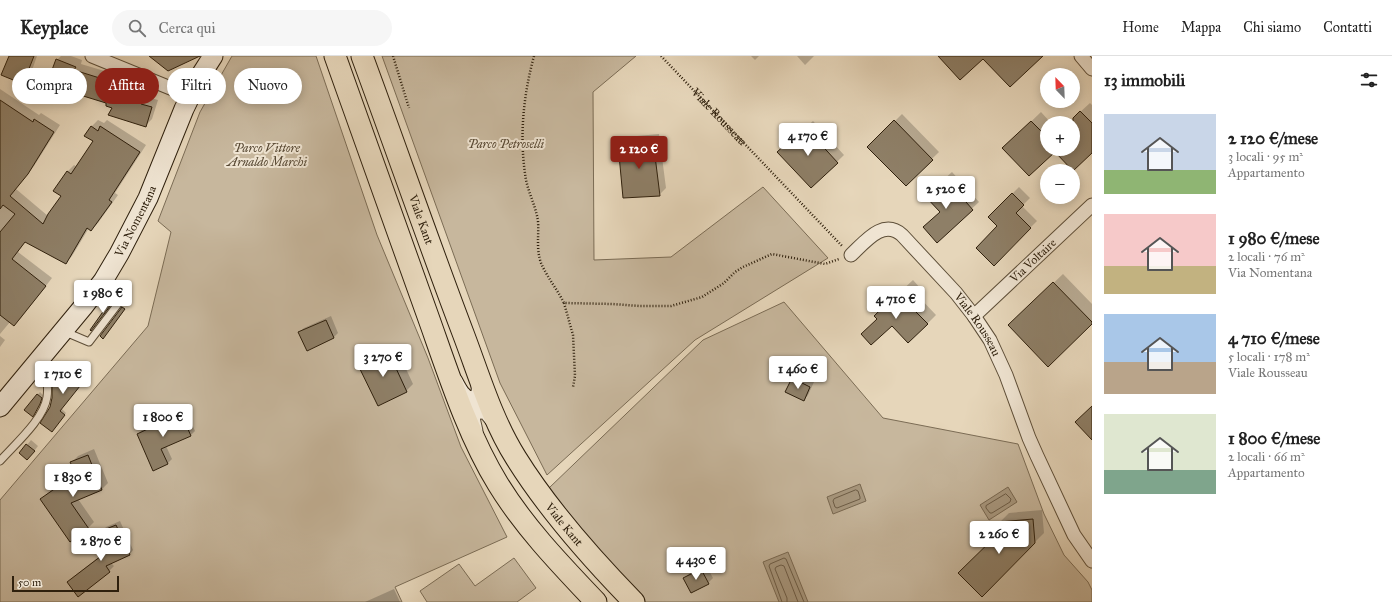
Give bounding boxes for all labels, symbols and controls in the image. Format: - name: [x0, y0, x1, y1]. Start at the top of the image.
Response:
- search box: [112, 10, 392, 46]
- text: Keyplace: [20, 16, 88, 39]
- icon: search: [126, 17, 148, 39]
- text: Cerca qui: [158, 19, 216, 37]
- text: Home: [1122, 19, 1159, 36]
- text: Mappa: [1181, 19, 1221, 36]
- text: Chi siamo: [1243, 19, 1301, 36]
- text: Contatti: [1323, 19, 1372, 36]
- chip: Compra: [12, 68, 87, 104]
- chip: Affitta: [95, 68, 159, 104]
- chip: Filtri: [167, 68, 226, 104]
- chip: Nuovo: [234, 68, 302, 104]
- north arrow: [1040, 68, 1080, 108]
- map controls: [1040, 68, 1080, 204]
- icon: filters: [1358, 69, 1380, 91]
- text: 13 immobili: [1104, 70, 1185, 91]
- street label: Viale Rousseau: [688, 85, 750, 149]
- button: +: [1040, 116, 1080, 156]
- pin: 4 170 €: [771, 123, 845, 157]
- text: 4 170 €: [788, 128, 828, 144]
- text: 2 120 €/mese: [1228, 128, 1318, 149]
- icon: home: [1136, 130, 1184, 178]
- pin: 2 120 €: [602, 136, 676, 170]
- park label: Parco Petroselli: [468, 137, 544, 151]
- park label: Parco Vittore Arnaldo Marchi: [225, 141, 307, 169]
- text: 2 120 €: [619, 141, 659, 157]
- text: 3 locali · 95 m²: [1228, 149, 1303, 165]
- button: −: [1040, 164, 1080, 204]
- text: Appartamento: [1228, 165, 1305, 181]
- pin: 2 520 €: [909, 176, 983, 210]
- text: 2 520 €: [926, 181, 966, 197]
- street label: Via Nomentana: [111, 183, 160, 260]
- street label: Viale Kant: [405, 192, 437, 247]
- text: 1 980 €/mese: [1228, 228, 1320, 249]
- icon: home: [1136, 230, 1184, 278]
- street label: Via Voltaire: [1006, 235, 1059, 286]
- text: 2 locali · 76 m²: [1228, 249, 1305, 265]
- text: Via Nomentana: [1228, 265, 1312, 281]
- pin: 1 980 €: [66, 280, 140, 314]
- text: 1 980 €: [83, 285, 123, 301]
- pin: 4 710 €: [859, 286, 933, 320]
- street label: Viale Rousseau: [951, 289, 1004, 359]
- text: 4 710 €: [876, 291, 916, 307]
- text: 4 710 €/mese: [1228, 328, 1320, 349]
- icon: home: [1136, 330, 1184, 378]
- pin: 3 270 €: [346, 344, 420, 378]
- text: 3 270 €: [363, 349, 403, 365]
- text: 5 locali · 178 m²: [1228, 349, 1310, 365]
- pin: 1 460 €: [761, 356, 835, 390]
- pin: 1 710 €: [26, 361, 100, 395]
- text: 1 460 €: [778, 361, 818, 377]
- text: Viale Rousseau: [1228, 365, 1308, 381]
- text: 1 710 €: [44, 366, 82, 382]
- pin: 1 800 €: [126, 404, 200, 438]
- text: 1 800 €: [143, 409, 183, 425]
- text: 1 800 €/mese: [1228, 428, 1320, 449]
- icon: home: [1136, 430, 1184, 478]
- text: 2 locali · 66 m²: [1228, 449, 1305, 465]
- pin: 1 830 €: [36, 464, 110, 498]
- text: Appartamento: [1228, 465, 1305, 481]
- text: 1 830 €: [54, 469, 92, 485]
- street label: Viale Kant: [542, 499, 586, 550]
- pin: 2 260 €: [962, 521, 1036, 555]
- text: 2 260 €: [979, 526, 1019, 542]
- pin: 2 870 €: [64, 528, 138, 562]
- text: 2 870 €: [80, 533, 122, 549]
- pin: 4 430 €: [659, 547, 733, 581]
- text: 4 430 €: [676, 552, 716, 568]
- scale bar: [12, 574, 119, 593]
- text: 50 m: [18, 576, 41, 589]

